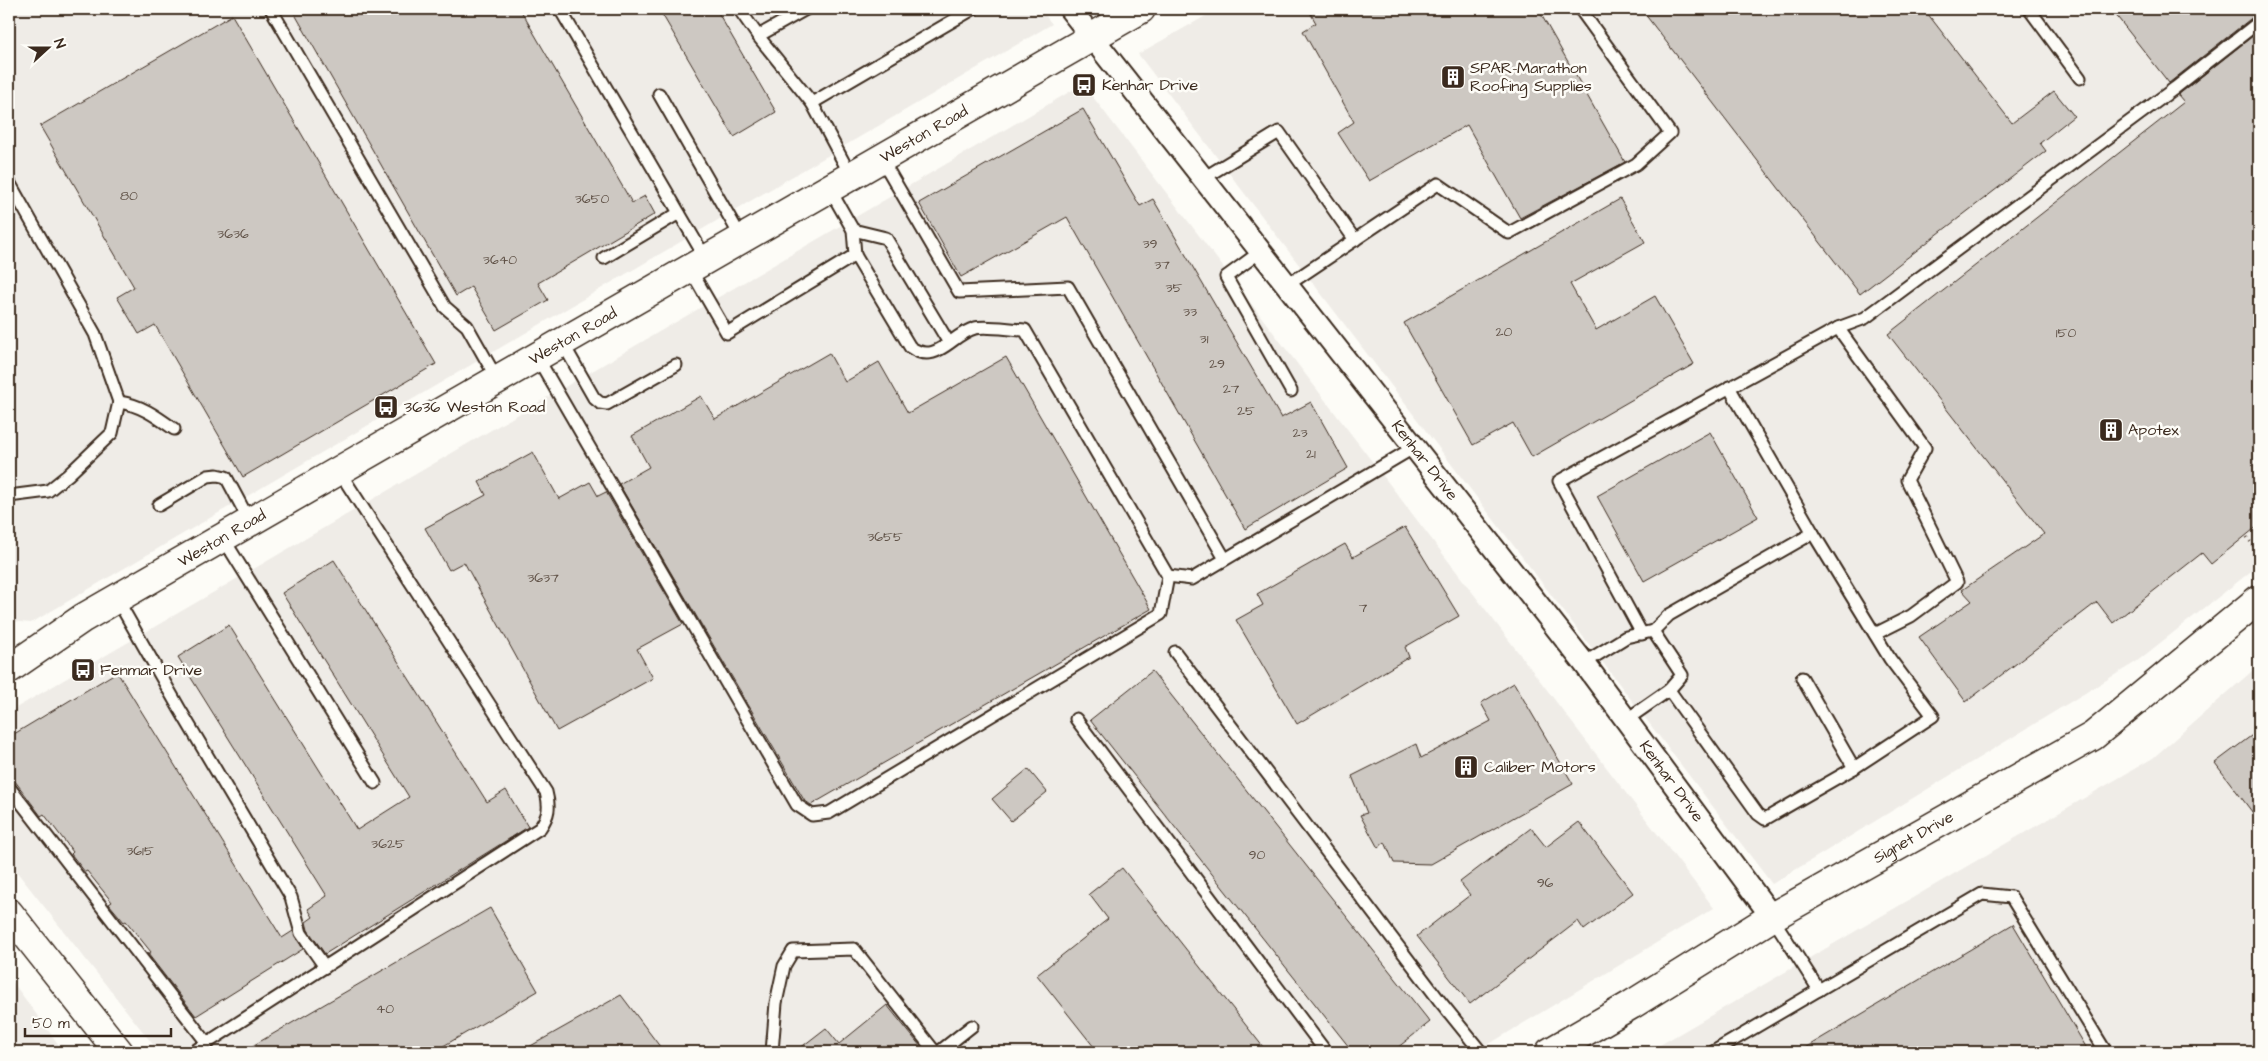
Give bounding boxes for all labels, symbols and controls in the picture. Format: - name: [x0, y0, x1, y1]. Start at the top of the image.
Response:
- north arrow: [22, 22, 72, 72]
- text: N: [48, 36, 70, 52]
- place label: SPAR-Marathon Roofing Supplies: [1470, 57, 1592, 98]
- building icon: SPAR-Marathon Roofing Supplies: [1440, 64, 1466, 90]
- bus stop icon: Kenhar Drive: [1071, 72, 1097, 98]
- place label: Kenhar Drive: [1102, 74, 1199, 96]
- street label: Weston Road: [876, 100, 972, 168]
- house number: 80: [120, 186, 138, 206]
- house number: 3650: [575, 189, 609, 209]
- house number: 3636: [217, 224, 249, 244]
- house number: 39: [1142, 234, 1158, 254]
- house number: 3640: [483, 250, 517, 270]
- house number: 37: [1154, 255, 1170, 275]
- house number: 35: [1165, 278, 1183, 298]
- street label: Weston Road: [525, 302, 621, 370]
- house number: 33: [1183, 302, 1197, 322]
- house number: 20: [1496, 322, 1513, 342]
- house number: 150: [2056, 323, 2076, 343]
- house number: 31: [1200, 329, 1209, 349]
- house number: 29: [1209, 354, 1225, 374]
- house number: 27: [1223, 379, 1240, 399]
- bus stop icon: 3636 Weston Road: [373, 394, 399, 420]
- place label: 3636 Weston Road: [404, 396, 545, 418]
- house number: 25: [1237, 401, 1255, 421]
- street label: Kenhar Drive: [1386, 416, 1463, 505]
- building icon: Apotex: [2098, 417, 2124, 443]
- place label: Apotex: [2128, 419, 2179, 441]
- house number: 23: [1292, 423, 1308, 443]
- house number: 21: [1306, 444, 1316, 464]
- street label: Weston Road: [174, 504, 270, 572]
- house number: 3655: [867, 527, 903, 547]
- house number: 3637: [527, 568, 559, 588]
- house number: 7: [1359, 598, 1368, 618]
- bus stop icon: Fenmar Drive: [70, 657, 96, 683]
- place label: Fenmar Drive: [100, 659, 202, 681]
- street label: Kenhar Drive: [1634, 736, 1709, 827]
- building icon: Caliber Motors: [1453, 754, 1479, 780]
- place label: Caliber Motors: [1484, 756, 1596, 778]
- street label: Signet Drive: [1869, 806, 1958, 869]
- house number: 3625: [371, 834, 405, 854]
- house number: 3615: [126, 841, 154, 861]
- house number: 90: [1249, 845, 1266, 865]
- house number: 96: [1537, 873, 1554, 893]
- house number: 40: [376, 999, 394, 1019]
- scale bar: [25, 1006, 171, 1038]
- text: 50 m: [32, 1013, 70, 1034]

